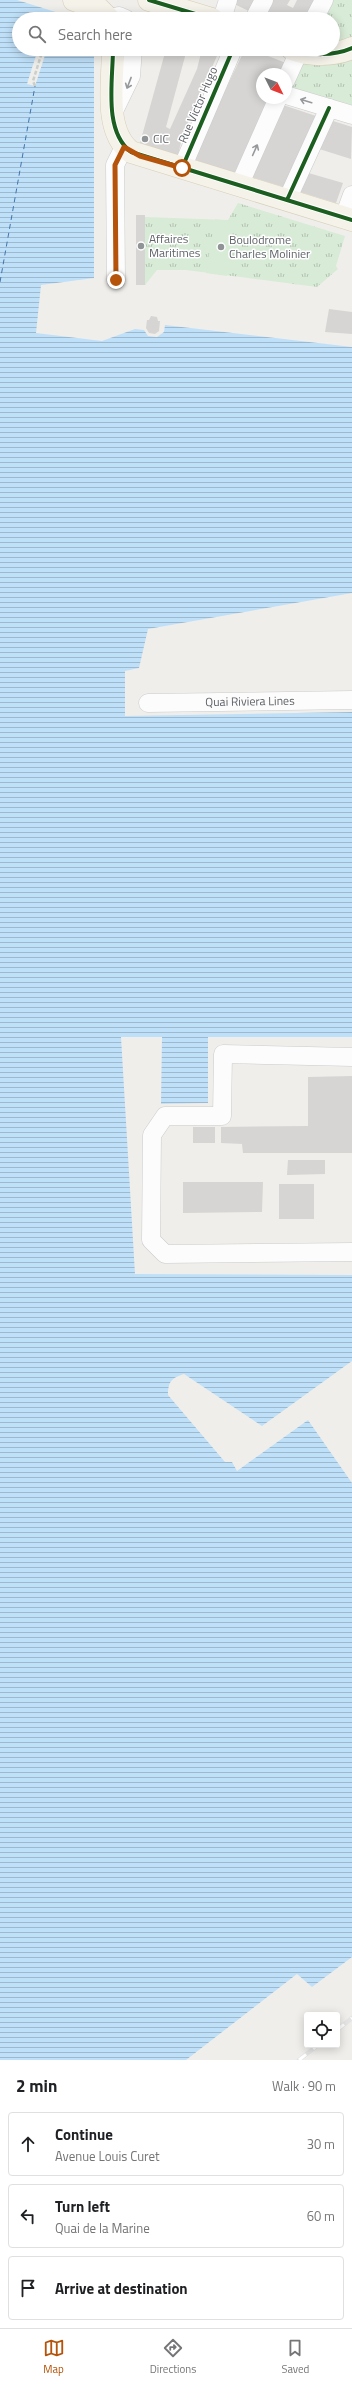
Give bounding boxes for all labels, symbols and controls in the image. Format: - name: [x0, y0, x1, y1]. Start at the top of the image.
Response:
- search box: [12, 12, 340, 56]
- icon: search: [26, 23, 48, 45]
- text: Search here: [58, 23, 132, 46]
- street label: Rue Victor Hugo: [173, 64, 222, 146]
- north arrow: [256, 68, 292, 104]
- one-way arrow: [124, 76, 132, 88]
- one-way arrow: [299, 97, 312, 104]
- place label: CIC: [153, 129, 169, 148]
- marker: CIC: [140, 134, 150, 144]
- one-way arrow: [251, 144, 259, 156]
- route start: [173, 159, 191, 177]
- place label: Affaires Maritimes: [149, 229, 201, 262]
- place label: Boulodrome Charles Molinier: [229, 230, 310, 263]
- marker: Affaires Maritimes: [136, 241, 146, 251]
- marker: Boulodrome Charles Molinier: [216, 242, 226, 252]
- route end: [107, 271, 125, 289]
- street label: Quai Riviera Lines: [205, 691, 295, 711]
- map controls: [304, 2012, 340, 2048]
- button: locate: [304, 2012, 340, 2048]
- text: 2 min: [16, 2073, 57, 2099]
- text: Walk · 90 m: [272, 2076, 336, 2096]
- text: Continue: [55, 2123, 113, 2146]
- icon: ahead: [17, 2133, 39, 2155]
- text: 30 m: [307, 2134, 335, 2154]
- text: Avenue Louis Curet: [55, 2146, 160, 2166]
- text: Turn left: [55, 2195, 110, 2218]
- icon: left: [17, 2205, 39, 2227]
- text: 60 m: [307, 2206, 335, 2226]
- text: Quai de la Marine: [55, 2218, 150, 2238]
- icon: arrive: [17, 2277, 39, 2299]
- text: Arrive at destination: [55, 2277, 188, 2300]
- tab: Map: [43, 2337, 65, 2377]
- tab: Directions: [150, 2337, 196, 2377]
- tab: Saved: [281, 2337, 309, 2377]

